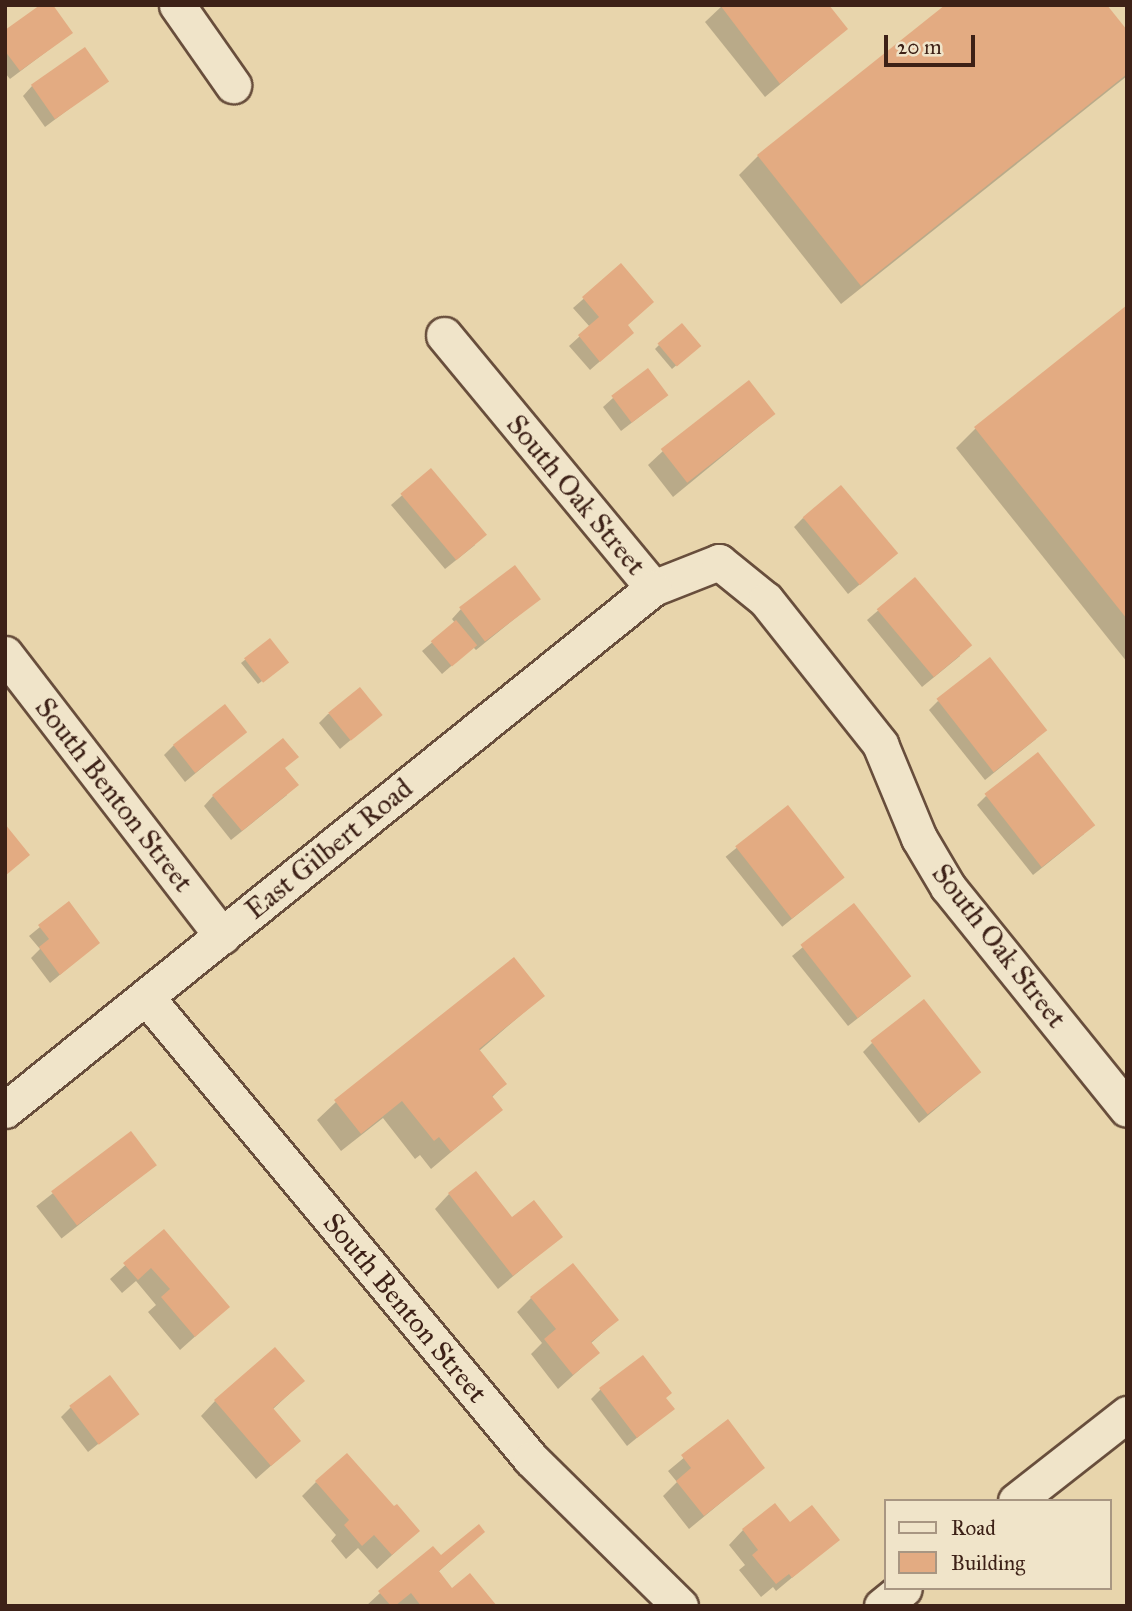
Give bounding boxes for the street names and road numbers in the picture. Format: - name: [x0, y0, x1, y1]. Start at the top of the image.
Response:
- street label: South Oak Street: [499, 408, 653, 582]
- street label: South Benton Street: [28, 691, 200, 899]
- street label: East Gilbert Road: [239, 771, 419, 927]
- street label: South Oak Street: [925, 857, 1073, 1035]
- street label: South Benton Street: [316, 1206, 494, 1410]

